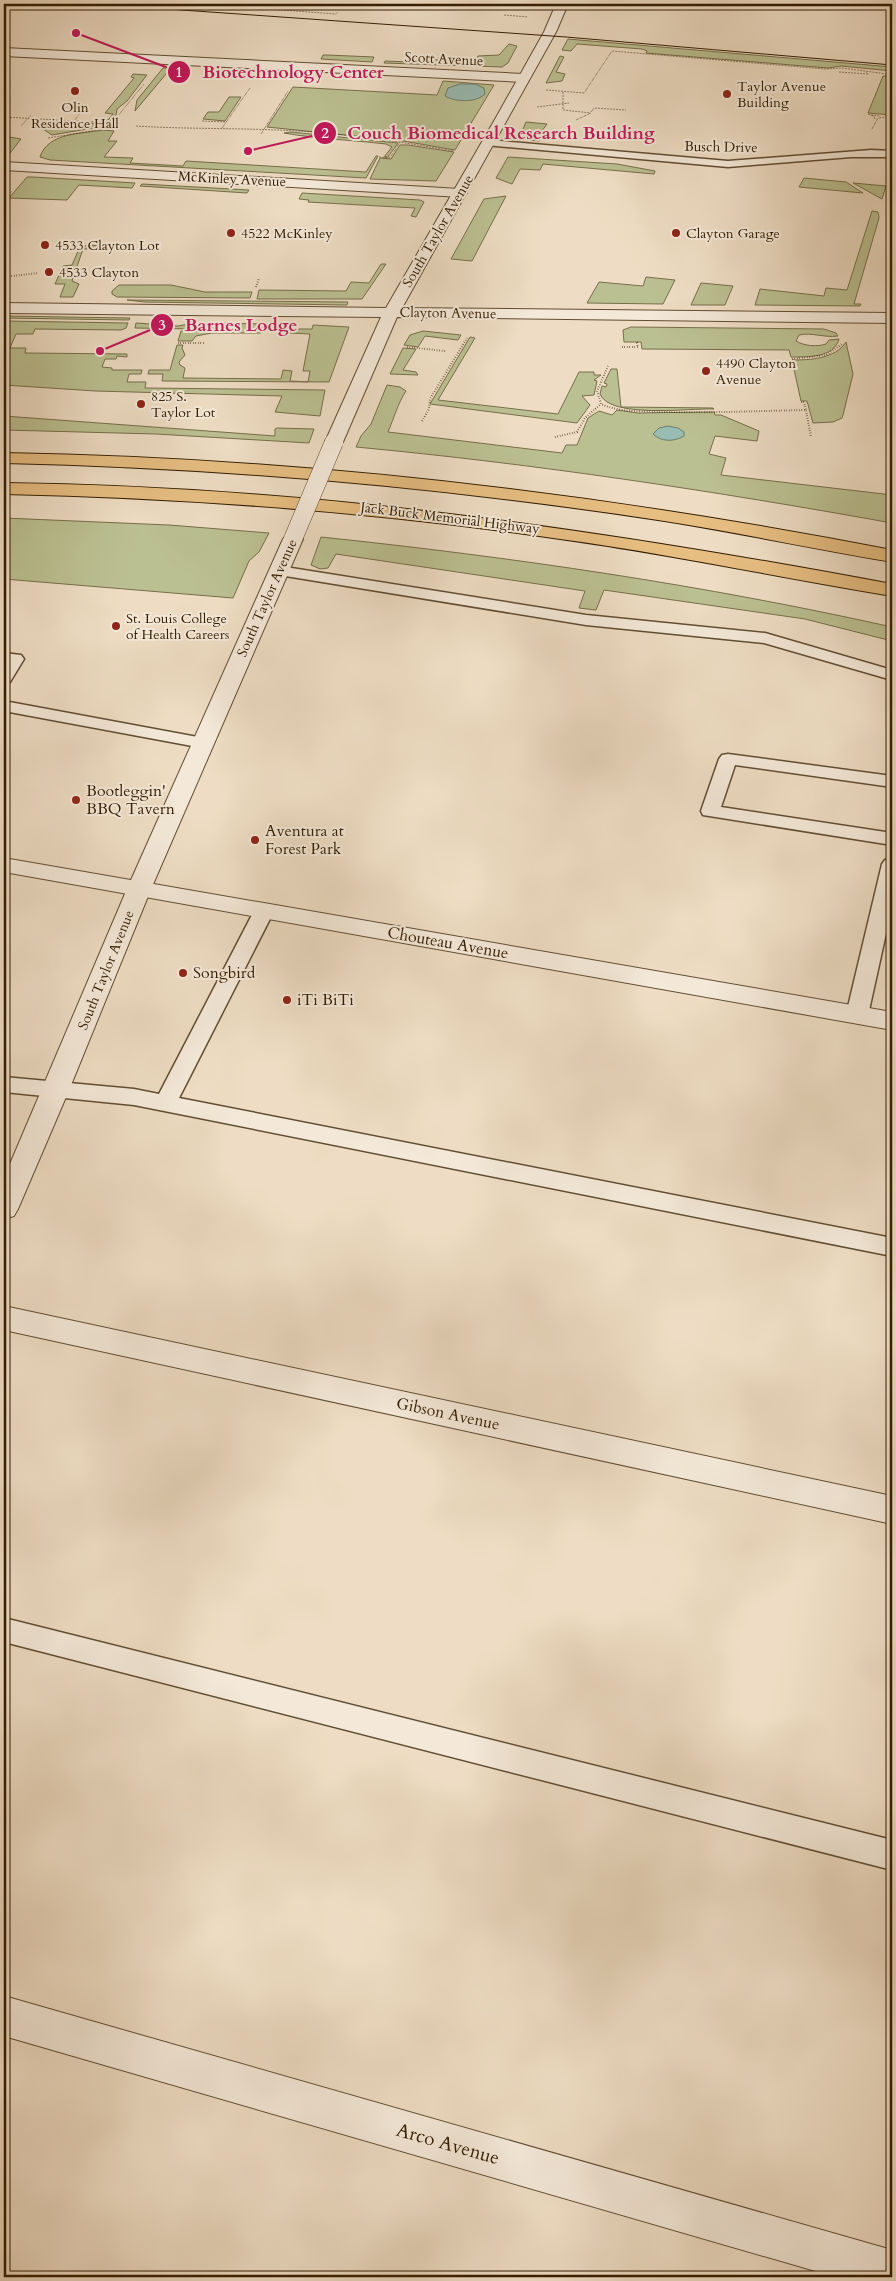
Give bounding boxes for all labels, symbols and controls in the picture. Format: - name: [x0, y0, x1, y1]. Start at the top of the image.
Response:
- street label: Scott Avenue: [404, 47, 484, 71]
- callout: Biotechnology Center: [167, 55, 393, 88]
- text: Biotechnology Center: [202, 60, 385, 85]
- text: 1: [175, 62, 183, 82]
- place label: Taylor Avenue Building: [737, 77, 826, 112]
- marker: Olin Residence Hall: [69, 85, 81, 97]
- marker: Taylor Avenue Building: [721, 88, 733, 100]
- place label: Olin Residence Hall: [31, 98, 119, 133]
- callout: Couch Biomedical Research Building: [312, 117, 665, 150]
- text: Couch Biomedical Research Building: [347, 121, 655, 146]
- text: 2: [321, 123, 329, 143]
- street label: Busch Drive: [684, 137, 758, 157]
- street label: McKinley Avenue: [177, 167, 287, 191]
- street label: South Taylor Avenue: [398, 171, 478, 291]
- place label: 4522 McKinley: [241, 224, 333, 243]
- place label: Clayton Garage: [686, 224, 780, 243]
- marker: 4522 McKinley: [225, 227, 237, 239]
- marker: Clayton Garage: [670, 227, 682, 239]
- place label: 4533 Clayton Lot: [55, 236, 160, 255]
- marker: 4533 Clayton Lot: [39, 239, 51, 251]
- place label: 4533 Clayton: [59, 263, 139, 282]
- marker: 4533 Clayton: [43, 266, 55, 278]
- street label: Clayton Avenue: [399, 303, 497, 323]
- callout: Barnes Lodge: [150, 308, 308, 341]
- text: Barnes Lodge: [184, 313, 298, 338]
- text: 3: [158, 315, 166, 335]
- place label: 4490 Clayton Avenue: [716, 354, 796, 389]
- marker: 4490 Clayton Avenue: [700, 365, 712, 377]
- place label: 825 S. Taylor Lot: [151, 387, 216, 422]
- marker: 825 S. Taylor Lot: [135, 398, 147, 410]
- street label: Jack Buck Memorial Highway: [357, 497, 541, 538]
- street label: South Taylor Avenue: [232, 536, 302, 660]
- place label: St. Louis College of Health Careers: [126, 609, 230, 644]
- marker: St. Louis College of Health Careers: [110, 620, 122, 632]
- place label: Bootleggin' BBQ Tavern: [86, 780, 175, 820]
- marker: Bootleggin' BBQ Tavern: [70, 794, 82, 806]
- place label: Aventura at Forest Park: [265, 820, 344, 860]
- marker: Aventura at Forest Park: [249, 834, 261, 846]
- street label: South Taylor Avenue: [73, 907, 139, 1033]
- street label: Chouteau Avenue: [386, 922, 510, 964]
- place label: Songbird: [193, 962, 256, 984]
- marker: Songbird: [177, 967, 189, 979]
- place label: iTi BiTi: [297, 989, 354, 1011]
- marker: iTi BiTi: [281, 994, 293, 1006]
- street label: Gibson Avenue: [394, 1392, 502, 1436]
- street label: Arco Avenue: [393, 2117, 503, 2171]

